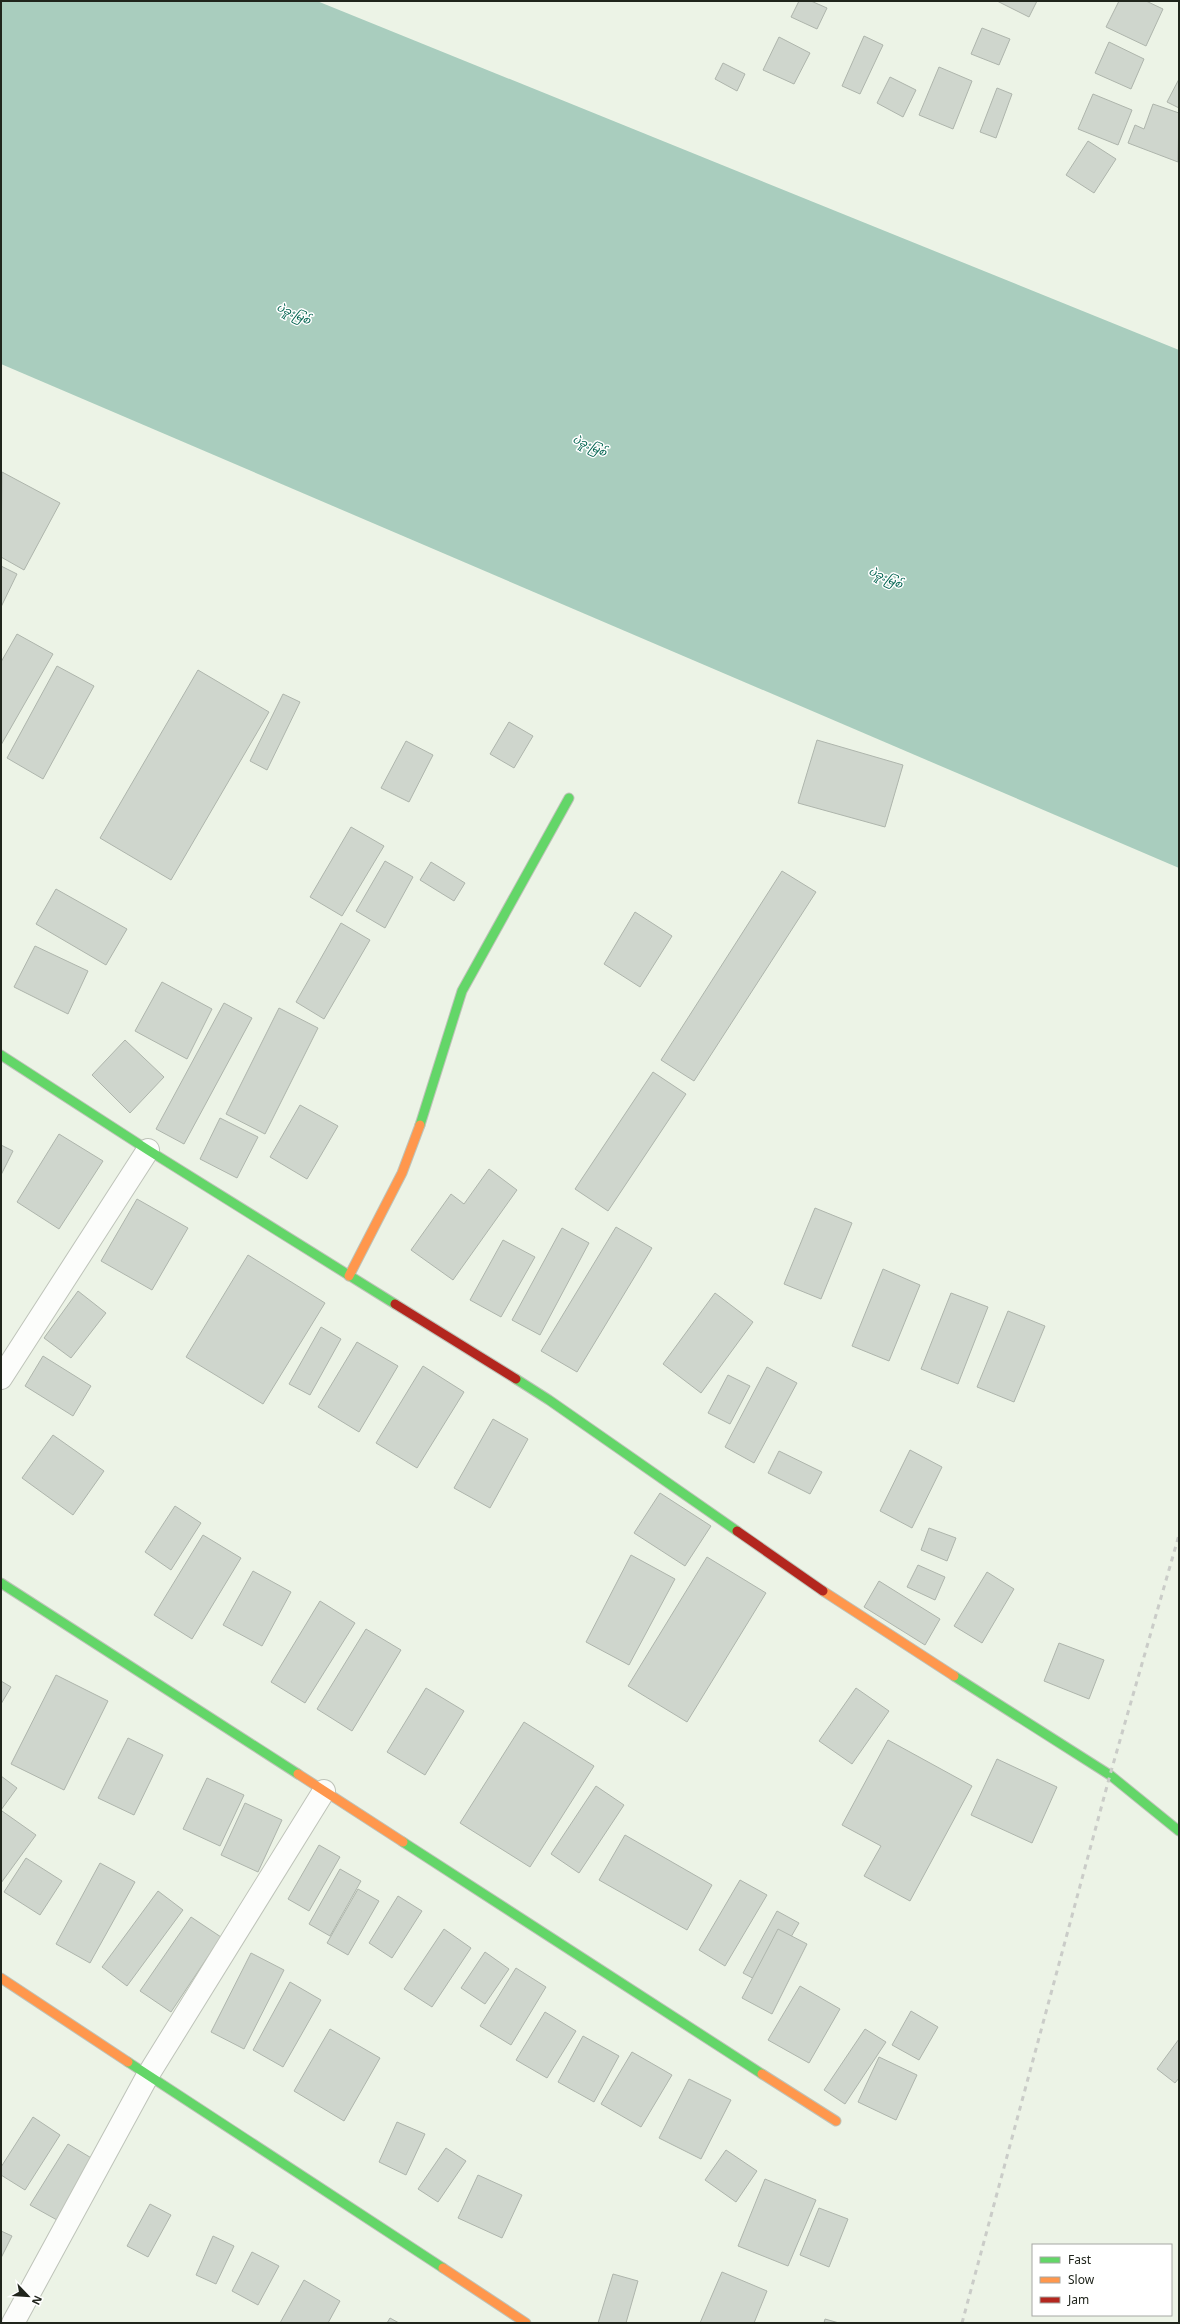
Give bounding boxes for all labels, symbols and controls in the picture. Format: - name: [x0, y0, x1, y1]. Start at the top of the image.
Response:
- water label: ပဲခူးမြစ်: [273, 299, 314, 330]
- water label: ပဲခူးမြစ်: [569, 431, 610, 462]
- water label: ပဲခူးမြစ်: [865, 563, 906, 594]
- legend: [1032, 2244, 1172, 2316]
- text: Fast: [1068, 2251, 1092, 2268]
- text: Slow: [1068, 2271, 1095, 2288]
- north arrow: [8, 2276, 48, 2316]
- text: Jam: [1067, 2291, 1089, 2308]
- text: N: [29, 2293, 46, 2308]

